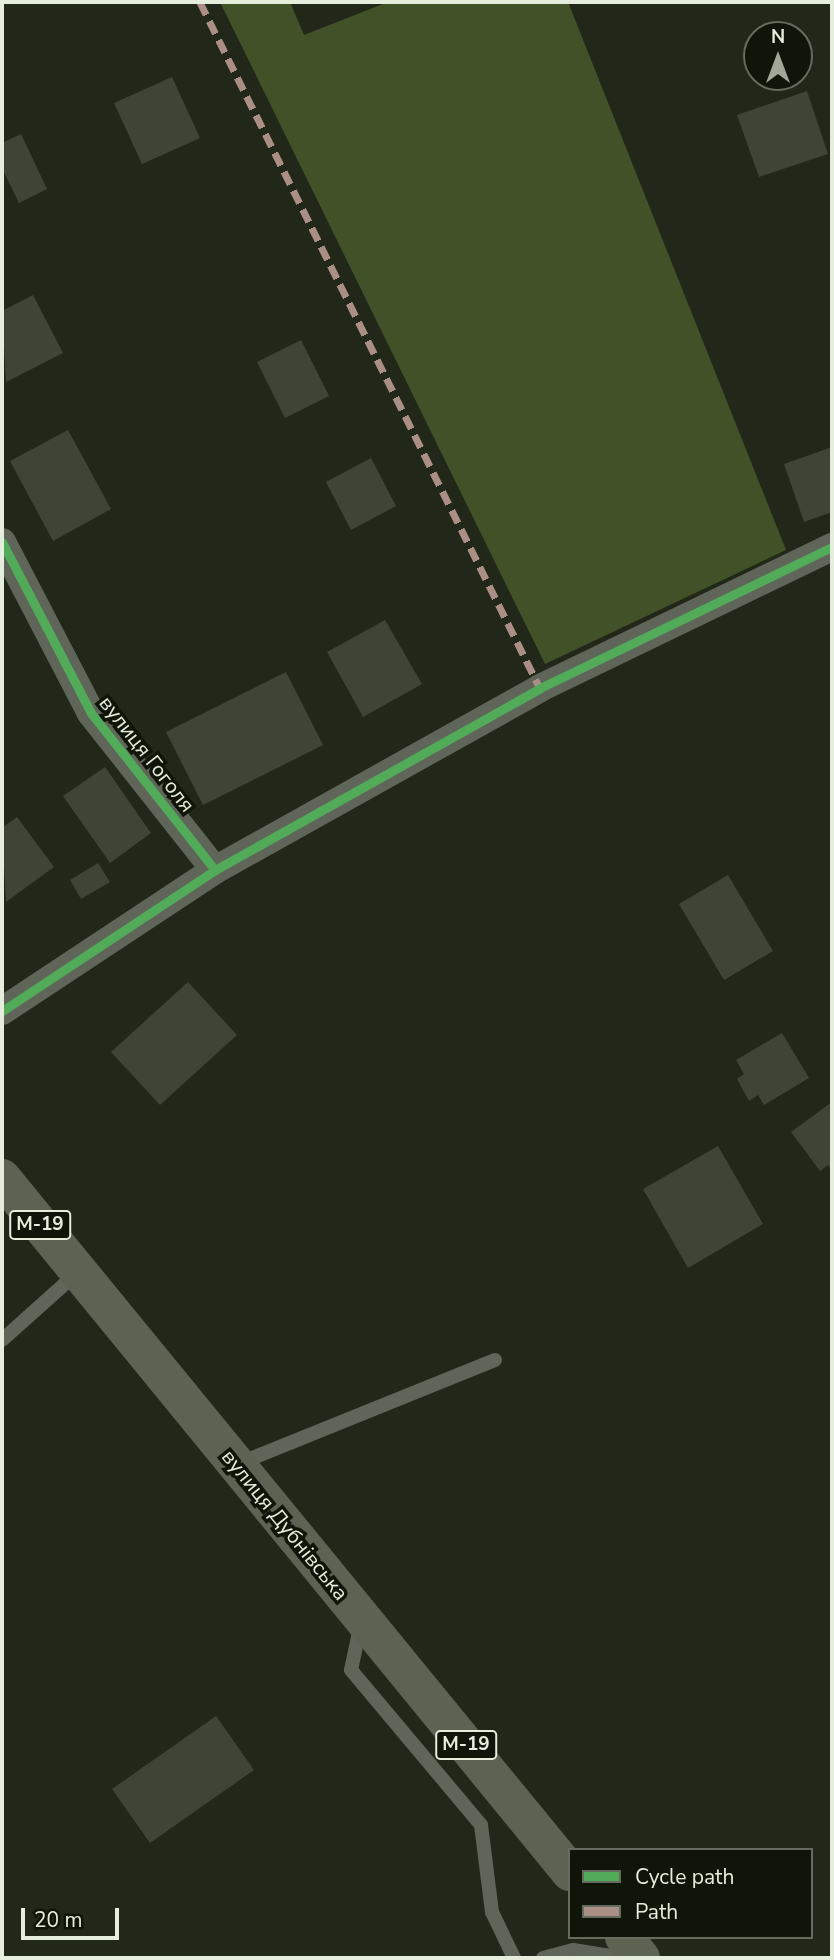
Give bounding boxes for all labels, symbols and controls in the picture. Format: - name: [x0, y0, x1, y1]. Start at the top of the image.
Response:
- north arrow: [743, 21, 813, 91]
- text: N: [771, 24, 785, 50]
- street label: вулиця Гоголя: [94, 691, 200, 817]
- road number: М-19: [8, 1210, 72, 1240]
- street label: вулиця Дубнівська: [216, 1445, 354, 1605]
- road number: М-19: [434, 1730, 498, 1760]
- legend: [568, 1848, 813, 1939]
- text: Cycle path: [635, 1863, 734, 1891]
- scale bar: [24, 1894, 122, 1938]
- text: Path: [635, 1898, 678, 1926]
- text: 20 m: [34, 1906, 83, 1934]

